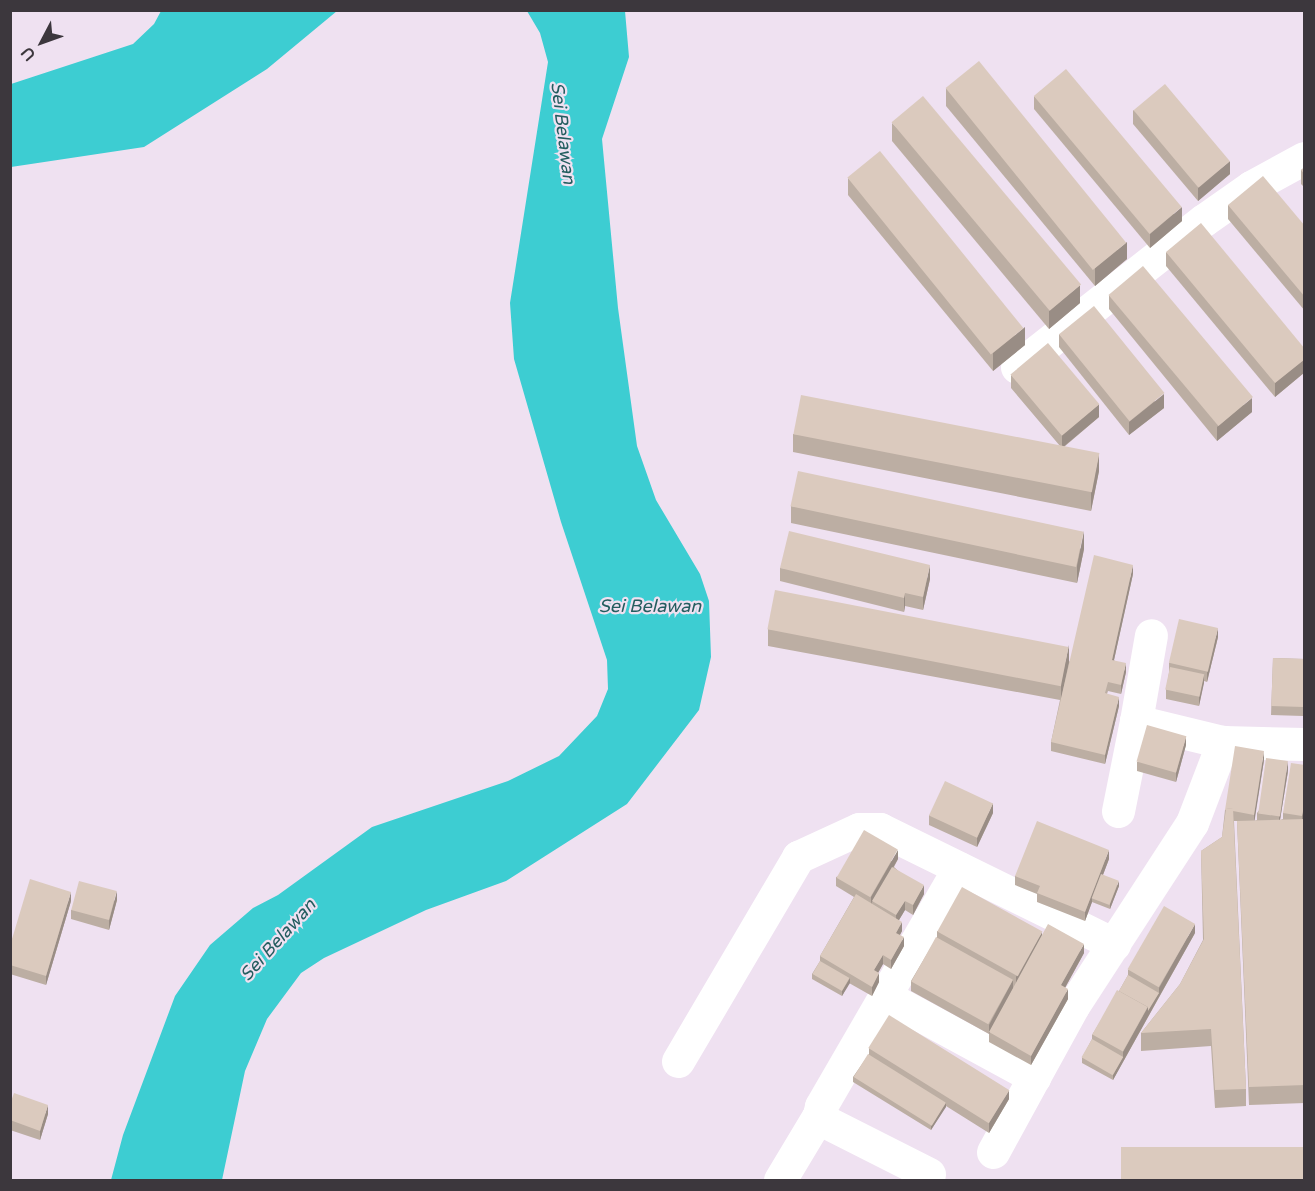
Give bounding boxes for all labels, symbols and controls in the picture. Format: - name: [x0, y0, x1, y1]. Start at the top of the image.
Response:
- north arrow: [12, 12, 72, 72]
- text: U: [17, 43, 40, 65]
- water label: Sei Belawan: [546, 81, 580, 185]
- water label: Sei Belawan: [599, 595, 701, 617]
- water label: Sei Belawan: [236, 895, 320, 985]

